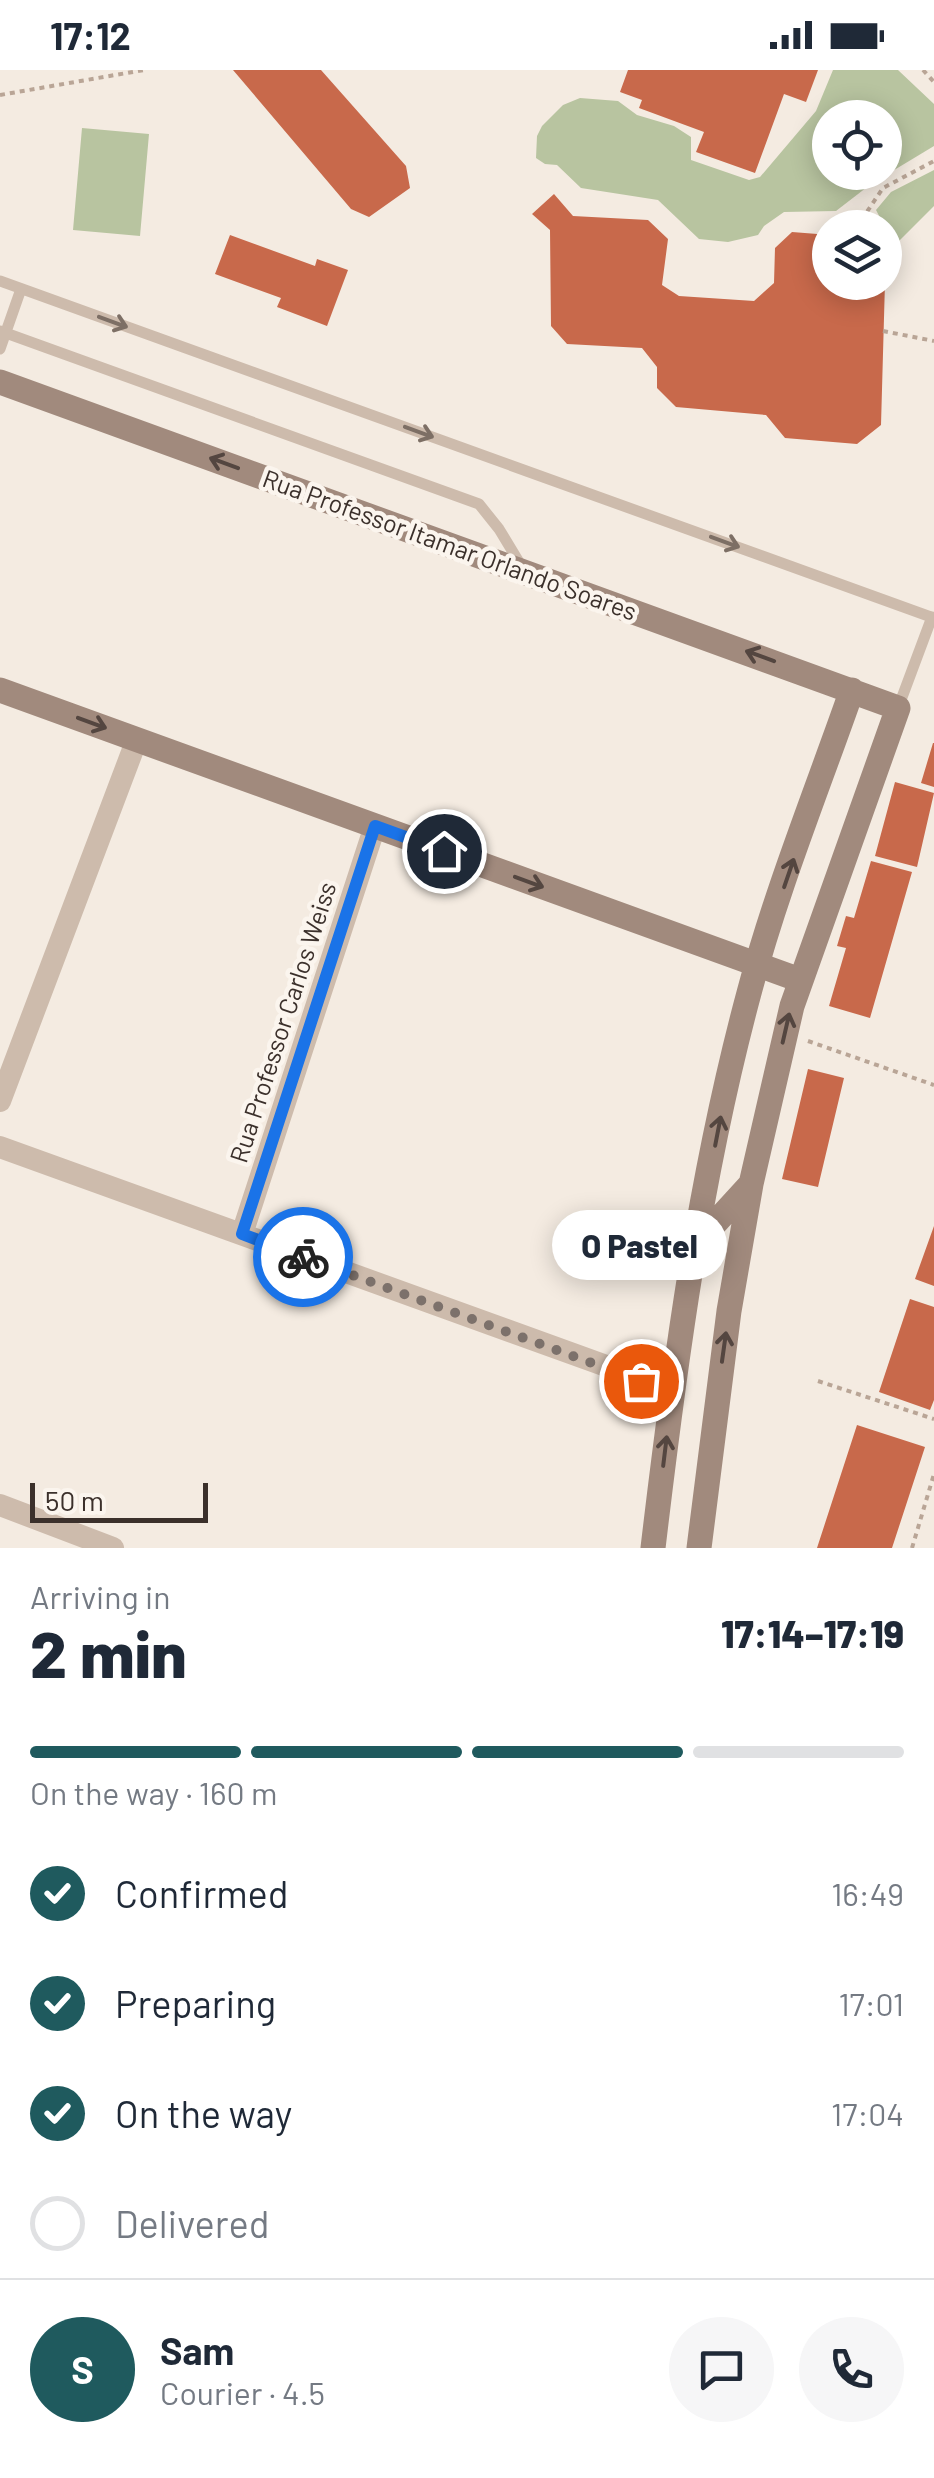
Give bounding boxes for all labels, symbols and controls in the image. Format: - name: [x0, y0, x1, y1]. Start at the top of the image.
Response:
- text: 17:12: [50, 12, 131, 58]
- map controls: [812, 100, 902, 300]
- button: locate: [812, 100, 902, 190]
- button: layers: [812, 210, 902, 300]
- one-way arrow: [97, 314, 128, 332]
- one-way arrow: [402, 424, 433, 442]
- one-way arrow: [210, 453, 241, 471]
- street label: Rua Professor Itamar Orlando Soares: [259, 462, 641, 626]
- one-way arrow: [708, 534, 739, 552]
- one-way arrow: [746, 646, 777, 664]
- one-way arrow: [75, 715, 106, 733]
- pin: [402, 809, 487, 894]
- icon: home: [417, 824, 472, 879]
- one-way arrow: [781, 859, 799, 890]
- one-way arrow: [512, 874, 543, 892]
- street label: Rua Professor Carlos Weiss: [222, 878, 342, 1166]
- one-way arrow: [778, 1013, 796, 1045]
- one-way arrow: [710, 1116, 729, 1148]
- courier: [253, 1207, 353, 1307]
- callout: O Pastel: [554, 1211, 728, 1281]
- text: O Pastel: [581, 1226, 698, 1264]
- icon: bike: [276, 1230, 331, 1285]
- one-way arrow: [715, 1331, 734, 1364]
- pin: [599, 1339, 684, 1424]
- icon: bag: [614, 1354, 669, 1409]
- one-way arrow: [656, 1436, 675, 1468]
- scale bar: [30, 1478, 208, 1522]
- text: 50 m: [45, 1483, 104, 1517]
- text: Arriving in: [30, 1577, 170, 1615]
- text: 17:14–17:19: [721, 1610, 904, 1656]
- text: 2 min: [30, 1613, 187, 1691]
- text: On the way · 160 m: [30, 1773, 277, 1811]
- icon: check: [30, 1866, 85, 1921]
- text: Confirmed: [115, 1870, 288, 1916]
- text: 16:49: [831, 1874, 904, 1912]
- icon: check: [30, 1976, 85, 2031]
- text: Preparing: [115, 1980, 276, 2026]
- text: 17:01: [838, 1984, 904, 2022]
- icon: check: [30, 2086, 85, 2141]
- text: On the way: [115, 2090, 292, 2136]
- text: 17:04: [831, 2094, 904, 2132]
- text: Delivered: [115, 2200, 269, 2246]
- button: chat: [669, 2317, 774, 2422]
- button: phone: [799, 2317, 904, 2422]
- text: Sam: [160, 2327, 234, 2373]
- text: S: [71, 2346, 94, 2392]
- text: Courier · 4.5: [160, 2373, 325, 2411]

